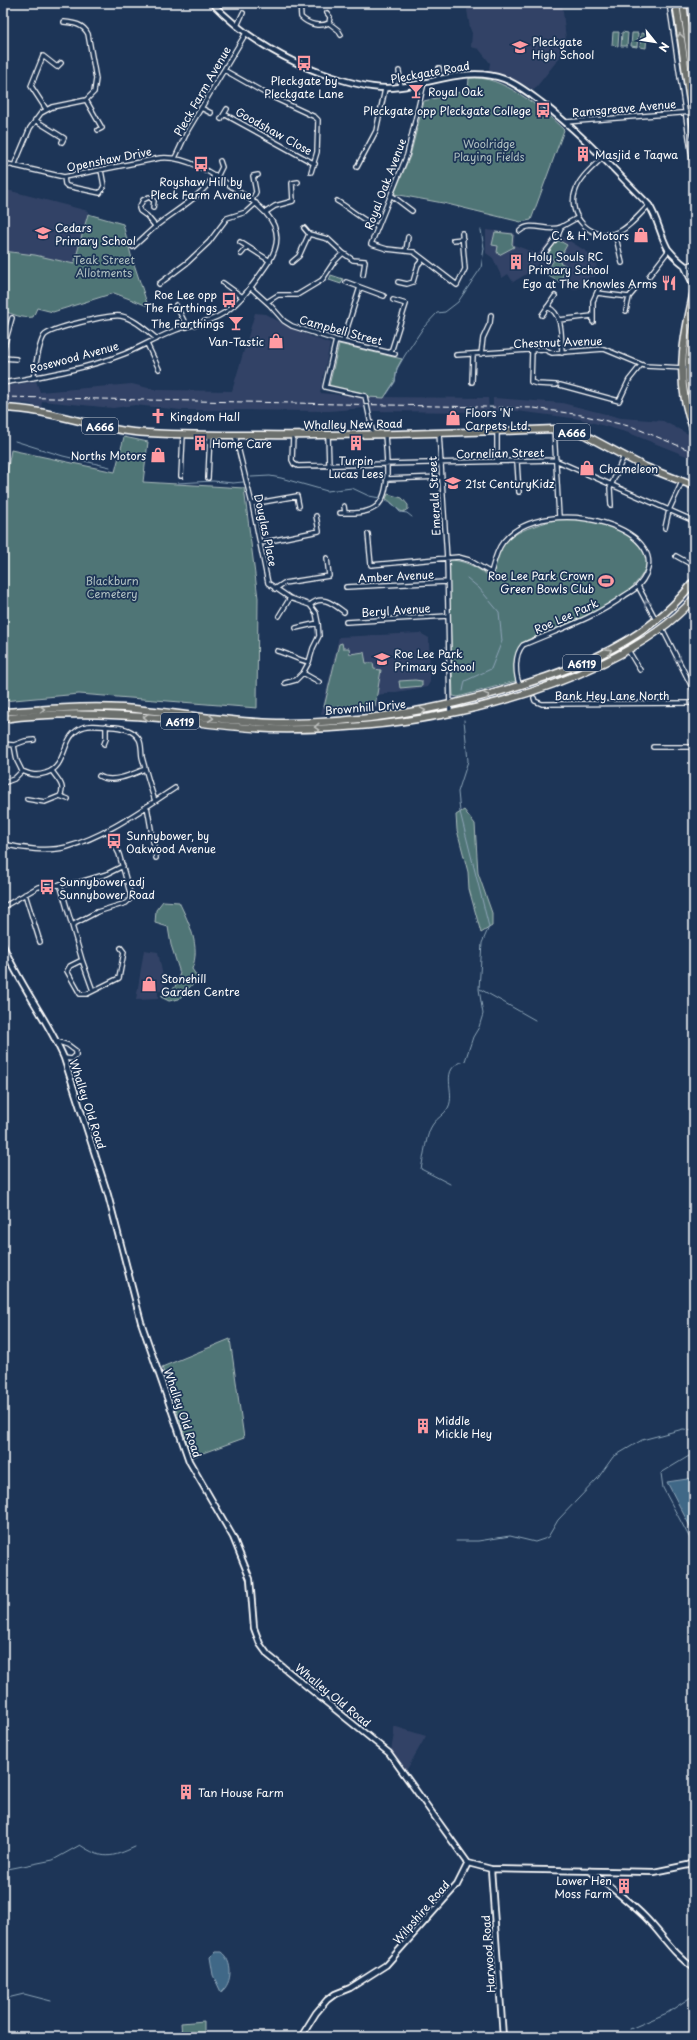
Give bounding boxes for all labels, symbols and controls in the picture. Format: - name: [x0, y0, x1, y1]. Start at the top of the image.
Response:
- north arrow: [635, 22, 675, 62]
- place label: Pleckgate High School: [532, 33, 594, 63]
- one-way arrow: [676, 33, 685, 39]
- school or university icon: Pleckgate High School: [511, 38, 529, 56]
- text: N: [654, 39, 674, 56]
- street label: Pleck Farm Avenue: [169, 43, 235, 139]
- bus stop icon: Pleckgate by Pleckgate Lane: [295, 54, 313, 72]
- street label: Pleckgate Road: [389, 57, 471, 87]
- place label: Pleckgate by Pleckgate Lane: [264, 72, 344, 102]
- bar icon: Royal Oak: [407, 82, 425, 100]
- place label: Royal Oak: [428, 83, 484, 100]
- street label: Ramsgreave Avenue: [571, 95, 677, 121]
- bus stop icon: Pleckgate opp Pleckgate College: [534, 101, 552, 119]
- place label: Pleckgate opp Pleckgate College: [363, 102, 531, 119]
- street label: Goodshaw Close: [232, 103, 316, 159]
- street label: Royal Oak Avenue: [360, 135, 410, 232]
- park label: Woolridge Playing Fields: [453, 135, 525, 165]
- street label: Openshaw Drive: [65, 142, 153, 176]
- building icon: Masjid e Taqwa: [574, 145, 592, 163]
- place label: Masjid e Taqwa: [595, 146, 678, 163]
- bus stop icon: Royshaw Hill by Pleck Farm Avenue: [192, 155, 210, 173]
- place label: Royshaw Hill by Pleck Farm Avenue: [150, 173, 252, 203]
- place label: Cedars Primary School: [55, 219, 136, 249]
- school or university icon: Cedars Primary School: [34, 224, 52, 242]
- shop icon: C. & H. Motors: [632, 226, 650, 244]
- place label: C. & H. Motors: [551, 227, 629, 244]
- place label: Holy Souls RC Primary School: [528, 248, 609, 278]
- park label: Teak Street Allotments: [73, 251, 135, 281]
- building icon: Holy Souls RC Primary School: [507, 253, 525, 271]
- restaurant icon: Ego at The Knowles Arms: [660, 274, 678, 292]
- place label: Ego at The Knowles Arms: [522, 275, 657, 292]
- place label: Roe Lee opp The Farthings: [144, 286, 217, 316]
- bus stop icon: Roe Lee opp The Farthings: [220, 291, 238, 309]
- street label: Campbell Street: [297, 311, 385, 349]
- bar icon: The Farthings: [227, 314, 245, 332]
- place label: The Farthings: [151, 315, 224, 332]
- shop icon: Van-Tastic: [267, 332, 285, 350]
- street label: Chestnut Avenue: [513, 332, 603, 352]
- place label: Van-Tastic: [208, 333, 264, 350]
- street label: Rosewood Avenue: [27, 337, 121, 377]
- place label: Floors 'N' Carpets Ltd.: [465, 404, 531, 434]
- church icon: Kingdom Hall: [149, 407, 167, 425]
- place label: Kingdom Hall: [170, 408, 240, 425]
- shop icon: Floors 'N' Carpets Ltd.: [444, 409, 462, 427]
- street label: Whalley New Road: [303, 415, 403, 433]
- road number: A666: [82, 418, 118, 434]
- road number: A666: [554, 424, 590, 440]
- building icon: Home Care: [191, 434, 209, 452]
- building icon: Turpin Lucas Lees: [347, 434, 365, 452]
- place label: Home Care: [212, 435, 272, 452]
- street label: Cornelian Street: [456, 444, 545, 462]
- shop icon: Norths Motors: [149, 446, 167, 464]
- place label: Norths Motors: [71, 447, 146, 464]
- place label: Turpin Lucas Lees: [328, 452, 384, 482]
- street label: Emerald Street: [423, 455, 445, 536]
- shop icon: Chameleon: [578, 459, 596, 477]
- place label: Chameleon: [599, 460, 658, 477]
- school or university icon: 21st CenturyKidz: [444, 474, 462, 492]
- place label: 21st CenturyKidz: [465, 475, 554, 492]
- street label: Douglas Place: [250, 492, 282, 568]
- street label: Amber Avenue: [358, 566, 434, 586]
- place label: Roe Lee Park Crown Green Bowls Club: [488, 567, 594, 597]
- park label: Blackburn Cemetery: [85, 572, 139, 602]
- sports icon: Roe Lee Park Crown Green Bowls Club: [597, 572, 615, 590]
- street label: Roe Lee Park: [531, 594, 601, 638]
- street label: Beryl Avenue: [361, 599, 431, 621]
- one-way arrow: [645, 600, 652, 607]
- place label: Roe Lee Park Primary School: [394, 645, 475, 675]
- one-way arrow: [605, 648, 612, 655]
- school or university icon: Roe Lee Park Primary School: [373, 650, 391, 668]
- road number: A6119: [563, 655, 601, 671]
- one-way arrow: [673, 655, 681, 663]
- street label: Bank Hey Lane North: [554, 687, 670, 704]
- one-way arrow: [484, 692, 491, 700]
- street label: Brownhill Drive: [324, 695, 407, 719]
- one-way arrow: [39, 705, 45, 714]
- one-way arrow: [420, 707, 426, 716]
- one-way arrow: [143, 713, 149, 722]
- road number: A6119: [161, 713, 199, 729]
- one-way arrow: [208, 713, 214, 722]
- one-way arrow: [314, 723, 320, 732]
- place label: Sunnybower, by Oakwood Avenue: [126, 827, 216, 857]
- bus stop icon: Sunnybower, by Oakwood Avenue: [105, 832, 123, 850]
- place label: Sunnybower adj Sunnybower Road: [59, 873, 155, 903]
- bus stop icon: Sunnybower adj Sunnybower Road: [38, 878, 56, 896]
- place label: Stonehill Garden Centre: [161, 970, 240, 1000]
- shop icon: Stonehill Garden Centre: [140, 975, 158, 993]
- street label: Whalley Old Road: [65, 1057, 111, 1151]
- street label: Whalley Old Road: [160, 1366, 206, 1460]
- place label: Middle Mickle Hey: [435, 1412, 492, 1442]
- building icon: Middle Mickle Hey: [414, 1417, 432, 1435]
- street label: Whalley Old Road: [291, 1659, 375, 1731]
- building icon: Tan House Farm: [177, 1783, 195, 1801]
- place label: Tan House Farm: [198, 1784, 284, 1801]
- place label: Lower Hen Moss Farm: [555, 1872, 612, 1902]
- street label: Wilpshire Road: [389, 1876, 453, 1948]
- building icon: Lower Hen Moss Farm: [615, 1877, 633, 1895]
- street label: Harwood Road: [477, 1915, 499, 1993]

